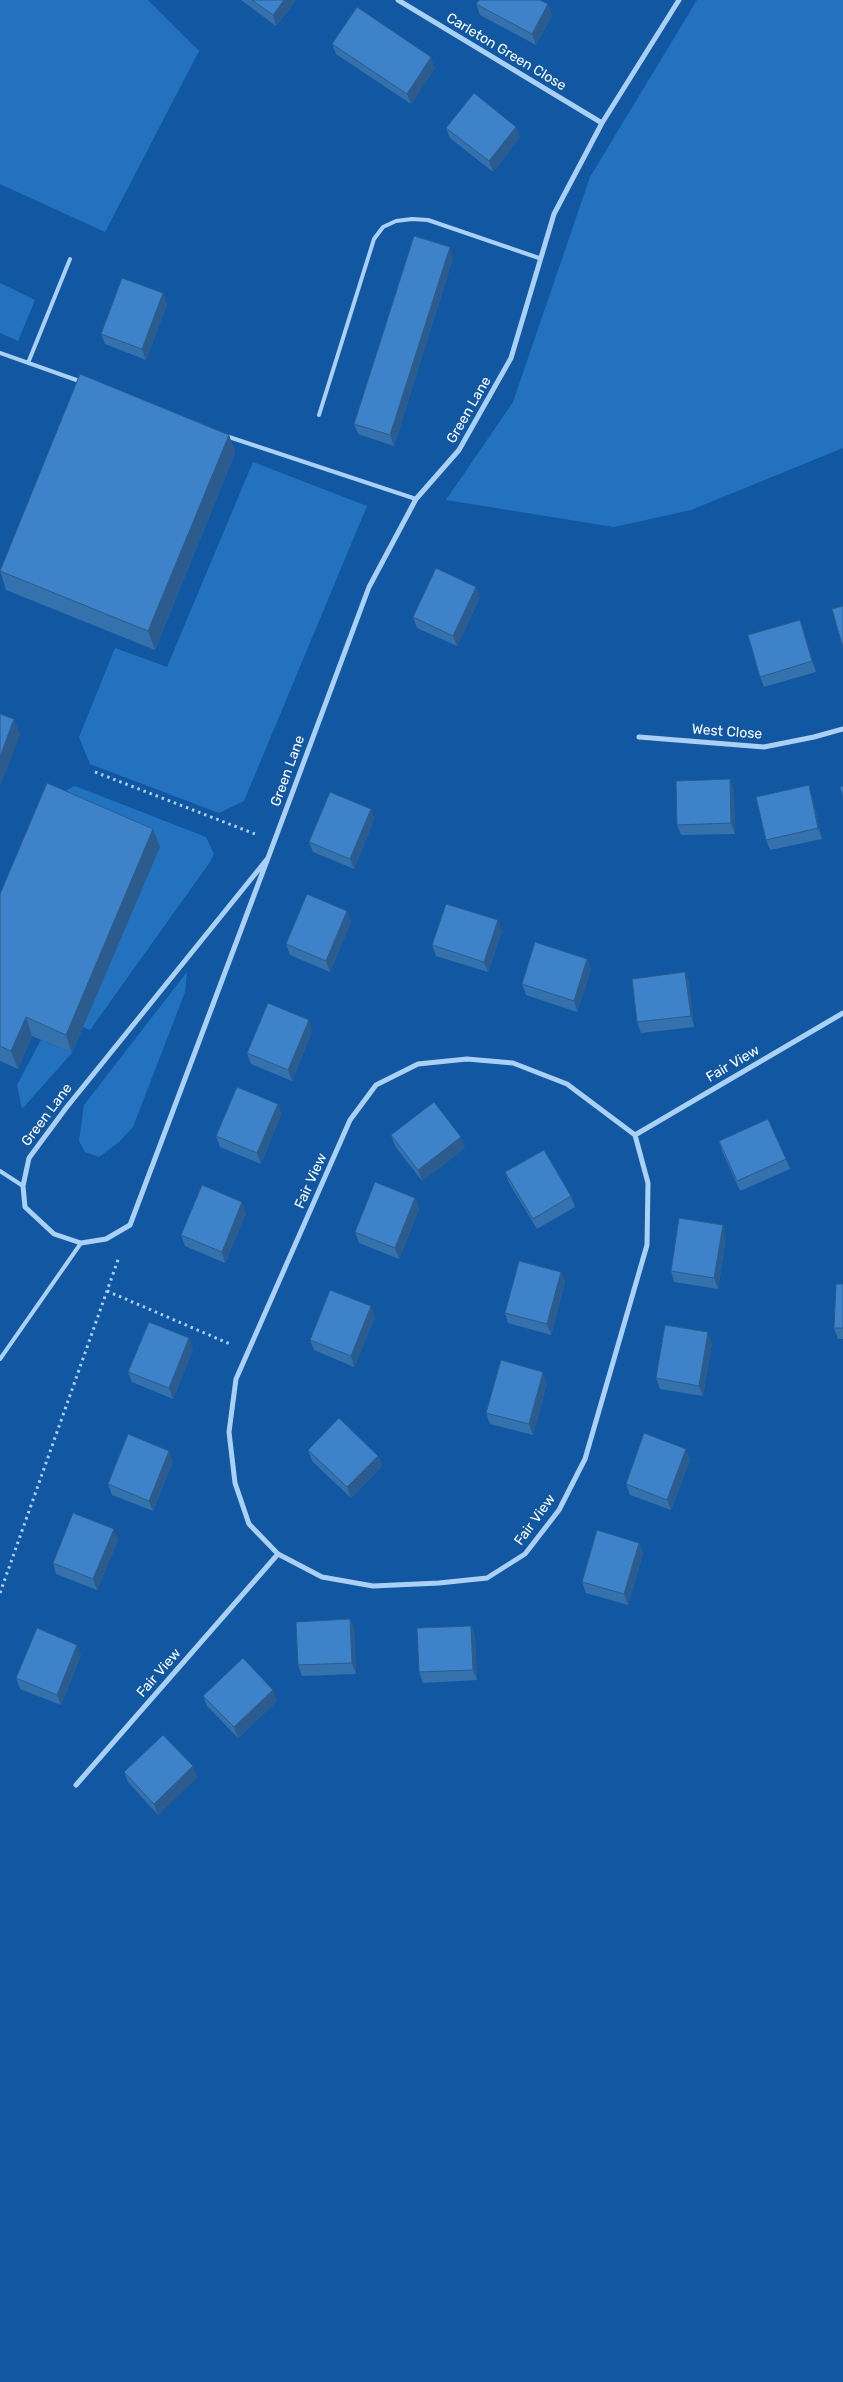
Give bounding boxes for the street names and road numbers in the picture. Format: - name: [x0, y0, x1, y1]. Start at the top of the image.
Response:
- street label: Carleton Green Close: [443, 10, 569, 94]
- street label: Green Lane: [443, 374, 495, 446]
- street label: West Close: [691, 721, 763, 743]
- street label: Green Lane: [267, 733, 309, 809]
- street label: Fair View: [703, 1042, 763, 1086]
- street label: Green Lane: [18, 1080, 76, 1150]
- street label: Fair View: [291, 1151, 331, 1211]
- street label: Fair View: [511, 1491, 559, 1549]
- street label: Fair View: [133, 1645, 185, 1701]

